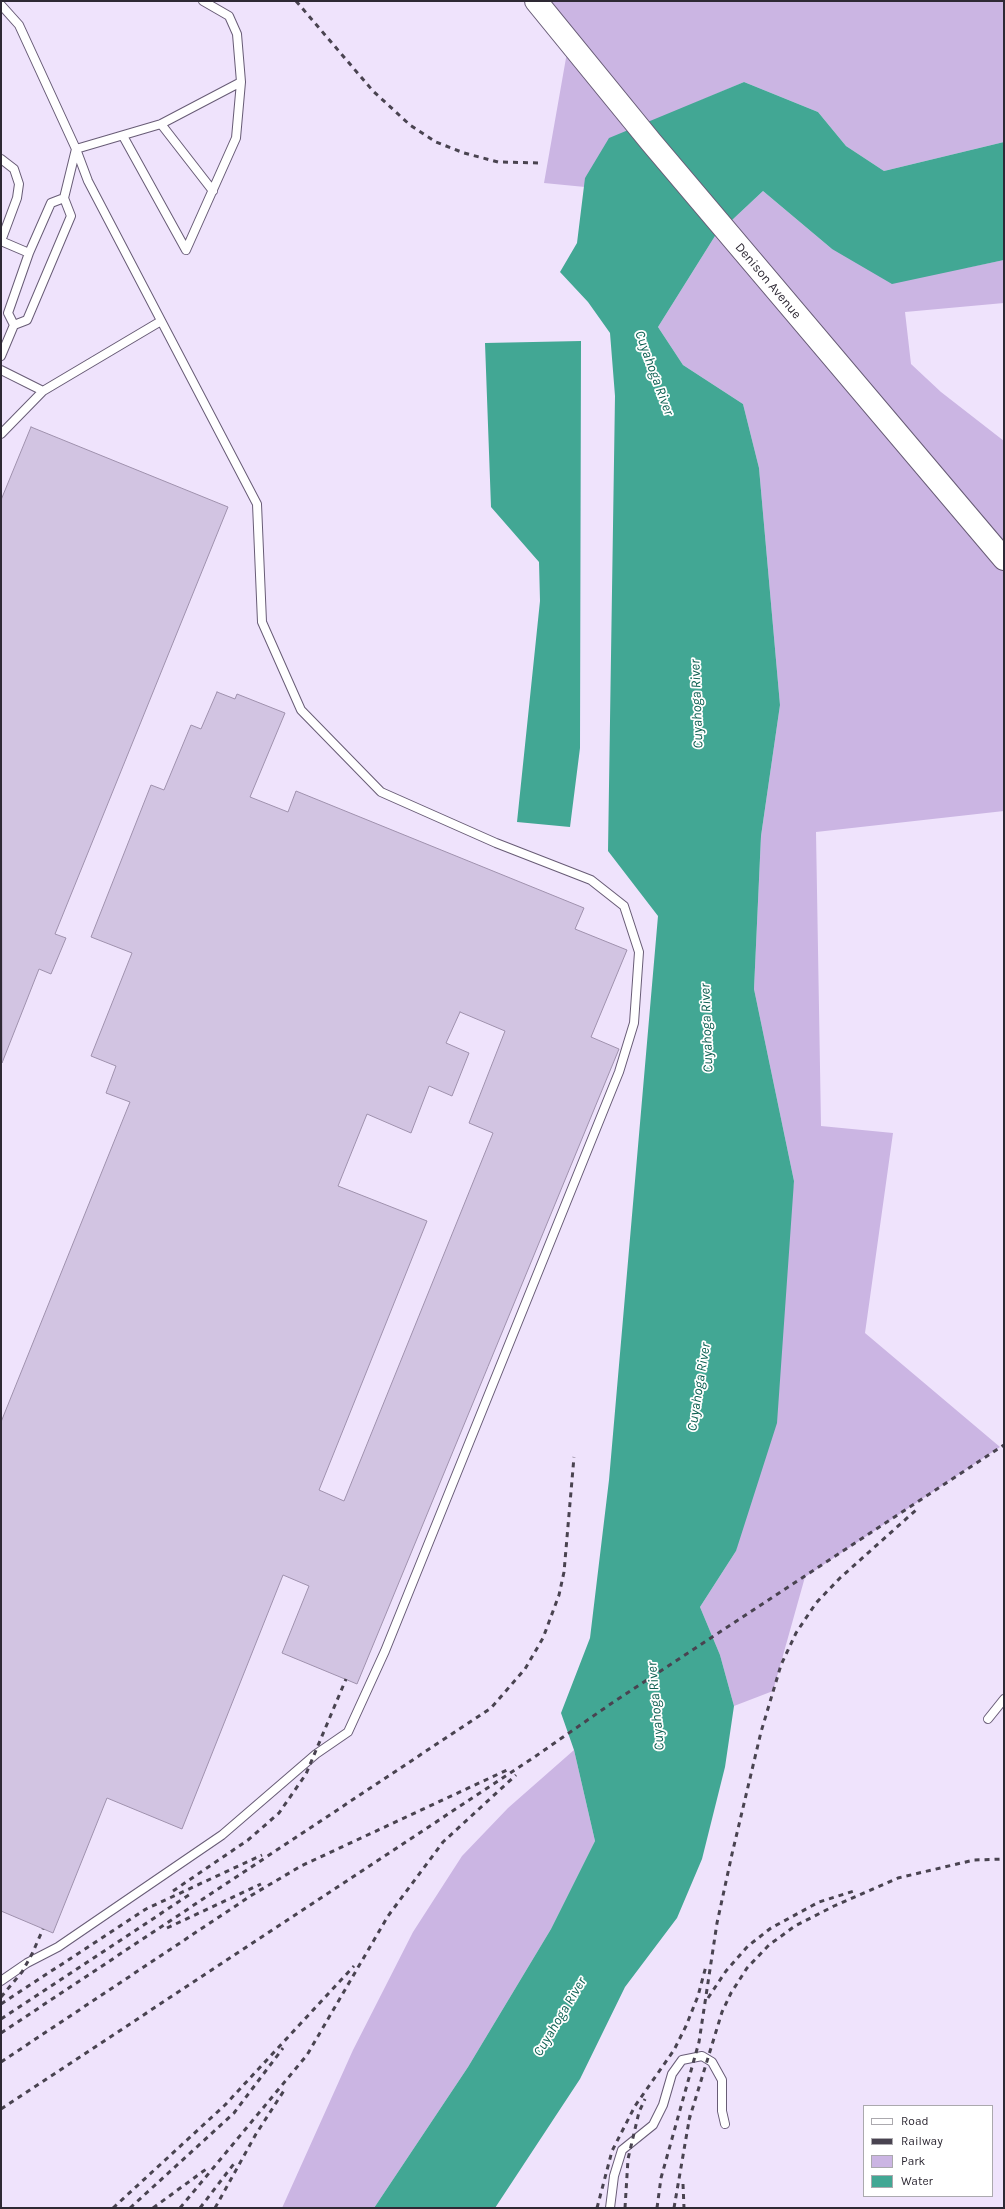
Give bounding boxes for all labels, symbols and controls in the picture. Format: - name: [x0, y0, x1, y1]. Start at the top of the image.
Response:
- street label: Denison Avenue: [732, 240, 804, 322]
- water label: Cuyahoga River: [631, 328, 677, 418]
- water label: Cuyahoga River: [687, 659, 707, 749]
- water label: Cuyahoga River: [697, 983, 717, 1073]
- water label: Cuyahoga River: [684, 1342, 714, 1432]
- water label: Cuyahoga River: [644, 1661, 668, 1751]
- water label: Cuyahoga River: [530, 1974, 590, 2060]
- legend: [863, 2105, 993, 2197]
- text: Road: [901, 2114, 929, 2128]
- text: Railway: [901, 2134, 943, 2148]
- text: Park: [901, 2154, 925, 2168]
- text: Water: [901, 2174, 933, 2188]

